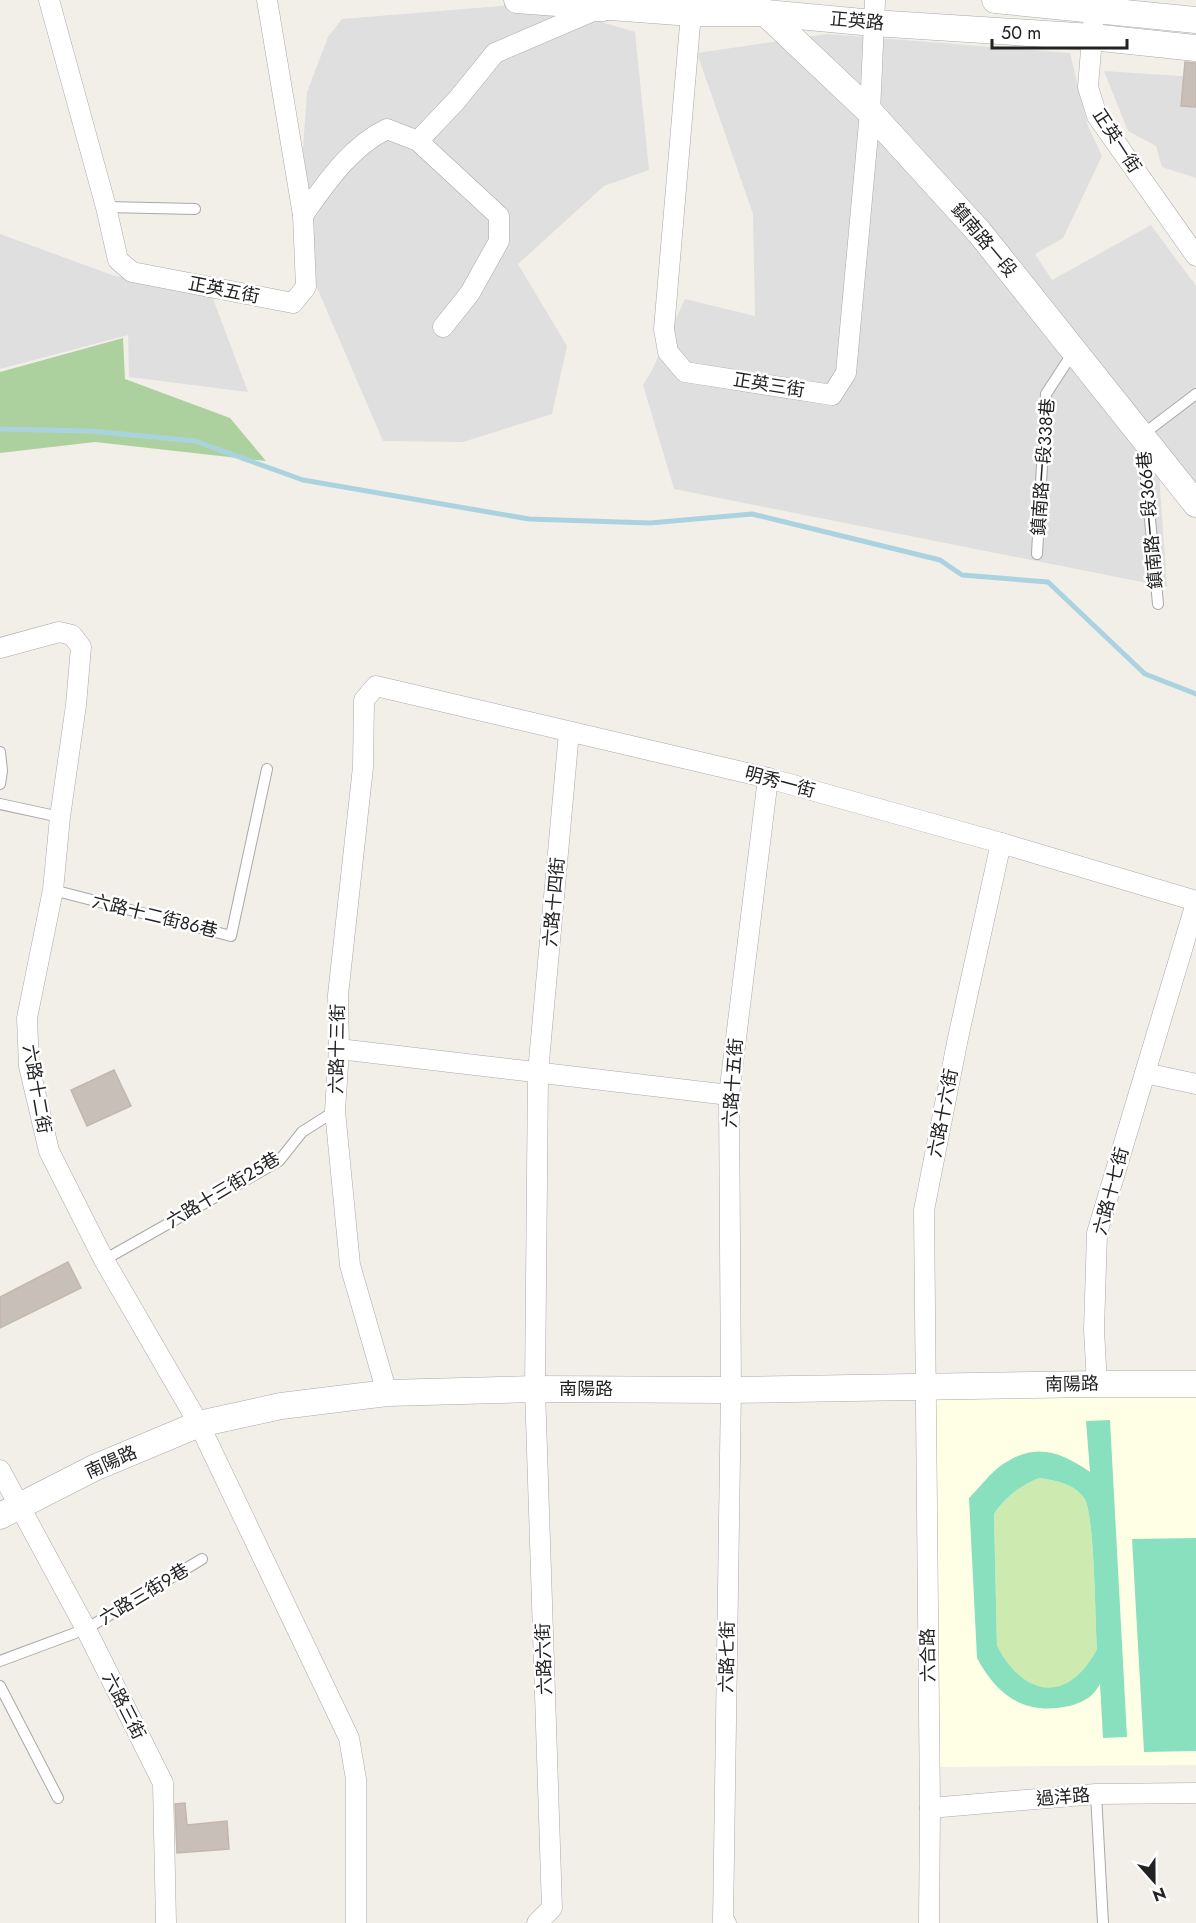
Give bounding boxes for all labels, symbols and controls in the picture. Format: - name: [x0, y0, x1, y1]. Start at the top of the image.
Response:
- street label: 正英路: [829, 6, 885, 36]
- scale bar: [992, 12, 1127, 50]
- text: 50 m: [1001, 20, 1041, 46]
- street label: 正英一街: [1086, 104, 1148, 178]
- street label: 鎮南路一段: [945, 197, 1023, 283]
- street label: 正英五街: [186, 270, 262, 310]
- street label: 正英三街: [731, 367, 807, 403]
- street label: 鎮南路一段338巷: [1025, 398, 1061, 536]
- street label: 鎮南路一段366巷: [1131, 450, 1169, 590]
- street label: 明秀一街: [742, 760, 818, 804]
- street label: 六路十四街: [537, 856, 571, 948]
- street label: 六路十二街86巷: [90, 888, 220, 944]
- street label: 六路十三街: [323, 1004, 351, 1094]
- street label: 六路十五街: [717, 1037, 749, 1129]
- street label: 六路十二街: [16, 1042, 58, 1136]
- street label: 六路十六街: [922, 1066, 964, 1160]
- street label: 六路十七街: [1087, 1144, 1135, 1238]
- street label: 六路十三街25巷: [161, 1146, 285, 1234]
- street label: 南陽路: [1045, 1371, 1099, 1397]
- street label: 南陽路: [559, 1376, 613, 1402]
- street label: 南陽路: [81, 1439, 141, 1485]
- street label: 六路三街9巷: [94, 1557, 194, 1631]
- street label: 六路七街: [713, 1621, 741, 1693]
- street label: 六路六街: [530, 1623, 558, 1695]
- street label: 六合路: [915, 1628, 941, 1682]
- street label: 六路三街: [96, 1668, 152, 1744]
- street label: 過洋路: [1035, 1782, 1091, 1812]
- north arrow: [1124, 1851, 1184, 1911]
- text: N: [1149, 1882, 1169, 1908]

